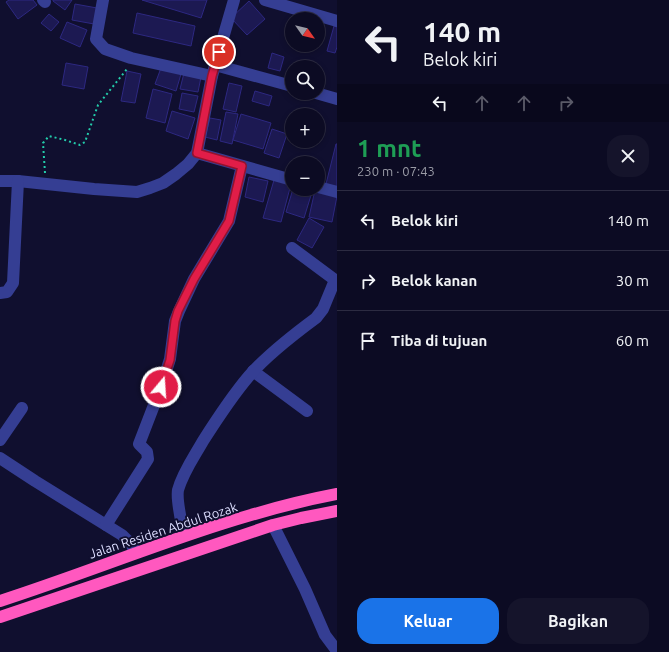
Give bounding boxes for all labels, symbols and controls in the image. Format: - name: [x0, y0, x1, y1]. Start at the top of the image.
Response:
- north arrow: [285, 12, 325, 52]
- map controls: [285, 12, 325, 196]
- icon: left: [357, 16, 409, 68]
- text: 140 m: [423, 16, 501, 47]
- pin: [202, 35, 236, 69]
- icon: arrive: [208, 41, 230, 63]
- text: Belok kiri: [423, 49, 497, 69]
- button: search: [285, 60, 325, 100]
- icon: left: [429, 92, 451, 114]
- icon: ahead: [471, 92, 493, 114]
- icon: ahead: [513, 92, 535, 114]
- icon: right: [555, 92, 577, 114]
- button: +: [285, 108, 325, 148]
- text: 1 mnt: [357, 135, 421, 162]
- button: close: [607, 135, 649, 177]
- button: −: [285, 156, 325, 196]
- text: 230 m · 07:43: [357, 164, 435, 178]
- icon: left: [357, 210, 379, 232]
- text: Belok kiri: [391, 212, 458, 229]
- text: 140 m: [607, 212, 649, 229]
- icon: right: [357, 270, 379, 292]
- text: Belok kanan: [391, 272, 477, 289]
- text: 30 m: [616, 272, 649, 289]
- icon: arrive: [357, 330, 379, 352]
- text: Tiba di tujuan: [391, 332, 487, 349]
- text: 60 m: [616, 332, 649, 349]
- position arrow: [140, 366, 182, 408]
- street label: Jalan Residen Abdul Rozak: [87, 499, 239, 561]
- button: Keluar: [357, 598, 499, 644]
- button: Bagikan: [507, 598, 649, 644]

